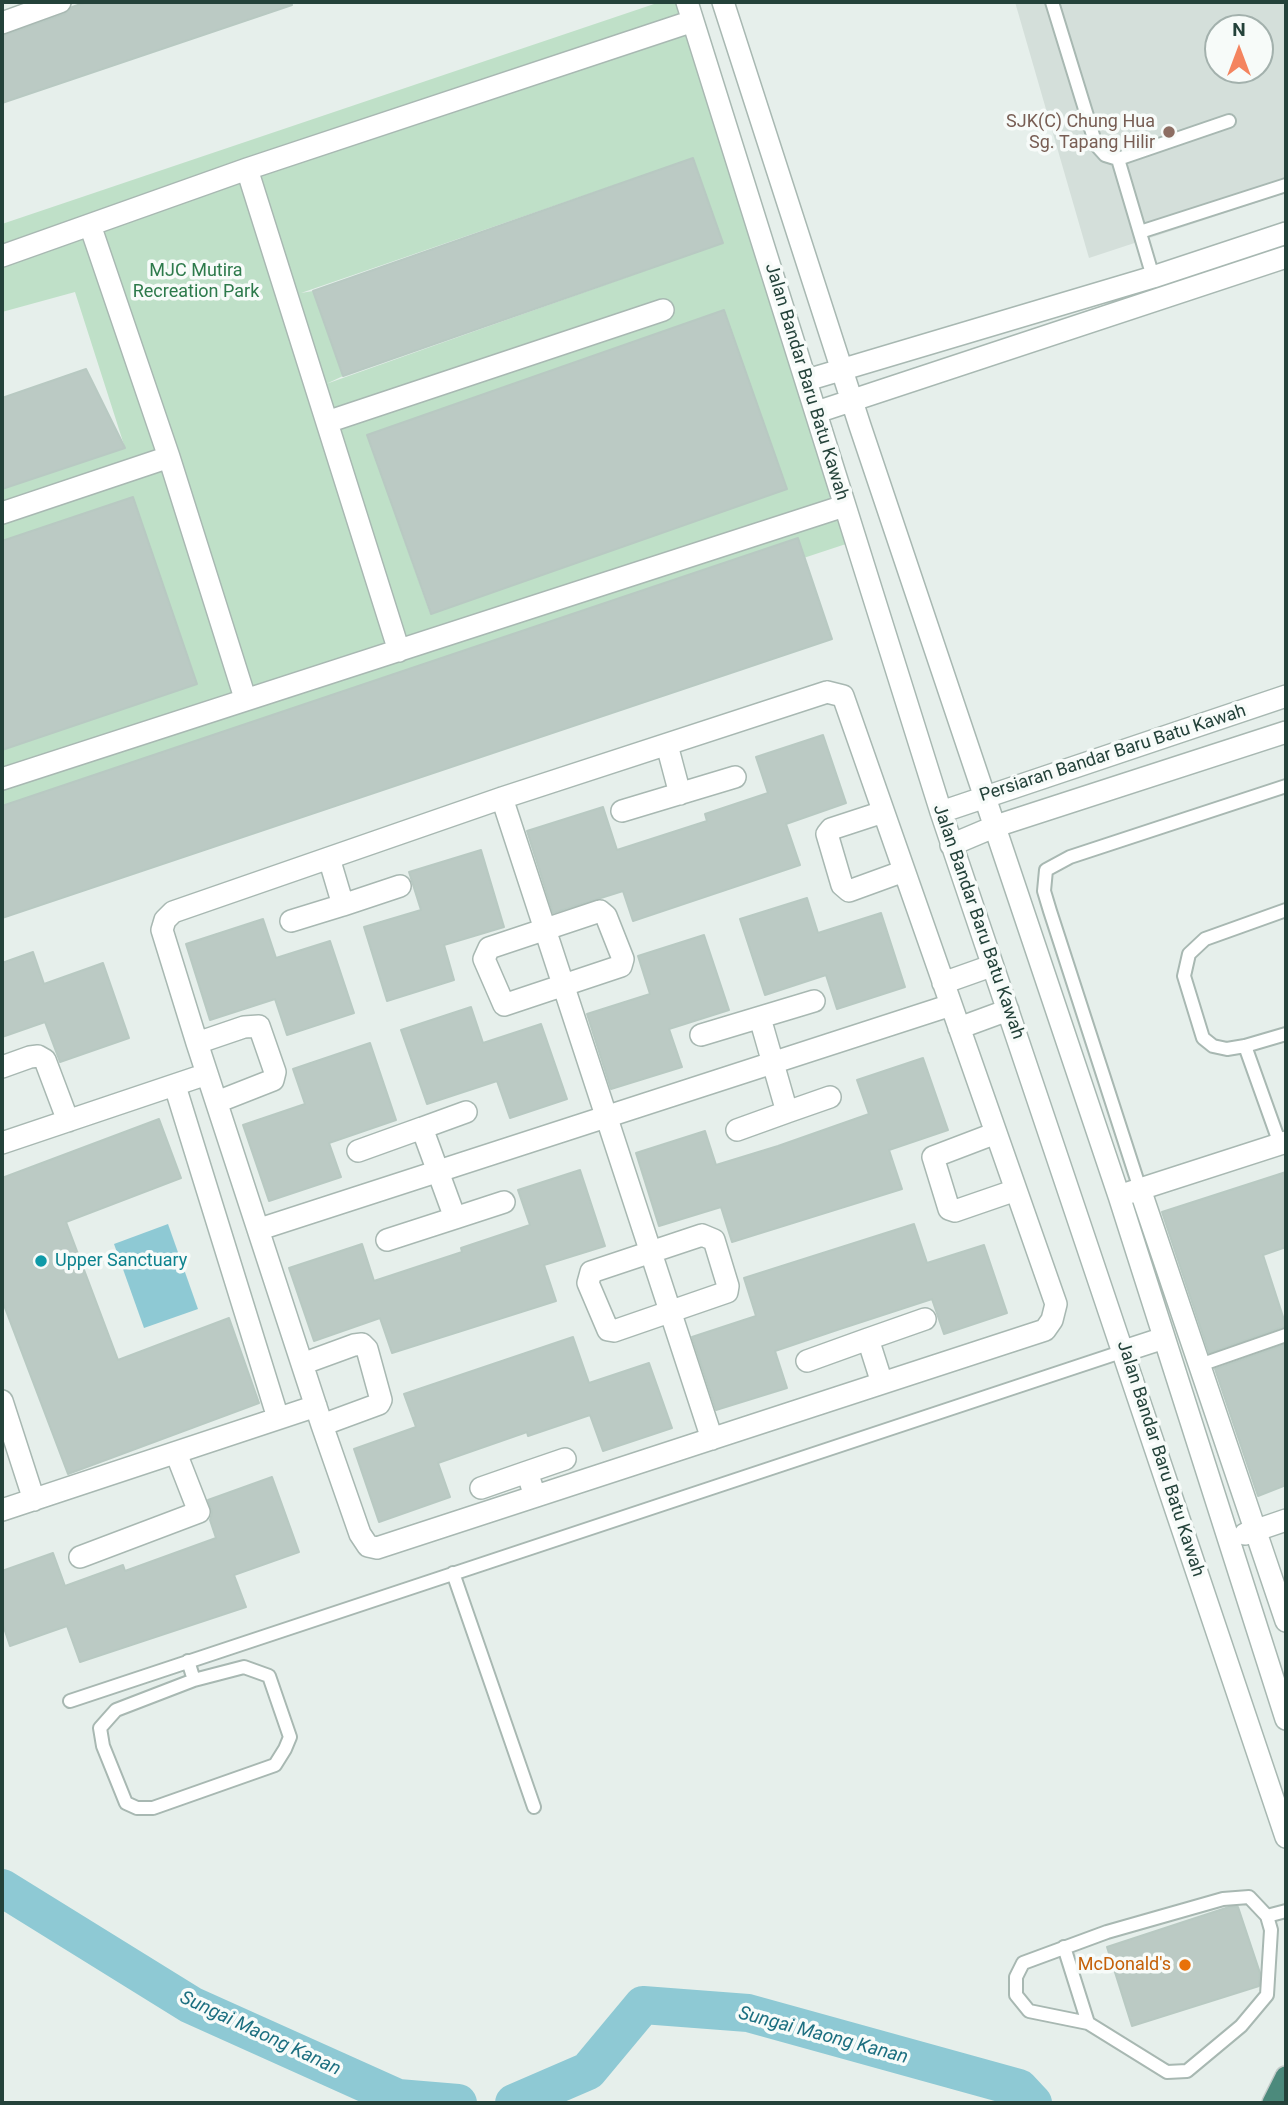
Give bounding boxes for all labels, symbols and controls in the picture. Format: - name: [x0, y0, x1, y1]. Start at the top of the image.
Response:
- north arrow: [1204, 14, 1274, 84]
- text: N: [1232, 18, 1246, 41]
- place label: SJK(C) Chung Hua Sg. Tapang Hilir: [1006, 111, 1155, 154]
- marker: SJK(C) Chung Hua Sg. Tapang Hilir: [1161, 124, 1177, 140]
- park label: MJC Mutira Recreation Park: [133, 260, 259, 302]
- street label: Jalan Bandar Baru Batu Kawah: [760, 261, 852, 503]
- street label: Persiaran Bandar Baru Batu Kawah: [977, 701, 1249, 807]
- street label: Jalan Bandar Baru Batu Kawah: [928, 802, 1028, 1042]
- place label: Upper Sanctuary: [55, 1250, 187, 1272]
- marker: Upper Sanctuary: [33, 1253, 49, 1269]
- street label: Jalan Bandar Baru Batu Kawah: [1112, 1338, 1208, 1580]
- place label: McDonald's: [1078, 1954, 1171, 1976]
- marker: McDonald's: [1177, 1957, 1193, 1973]
- water label: Sungai Maong Kanan: [176, 1987, 344, 2081]
- water label: Sungai Maong Kanan: [736, 2002, 910, 2070]

